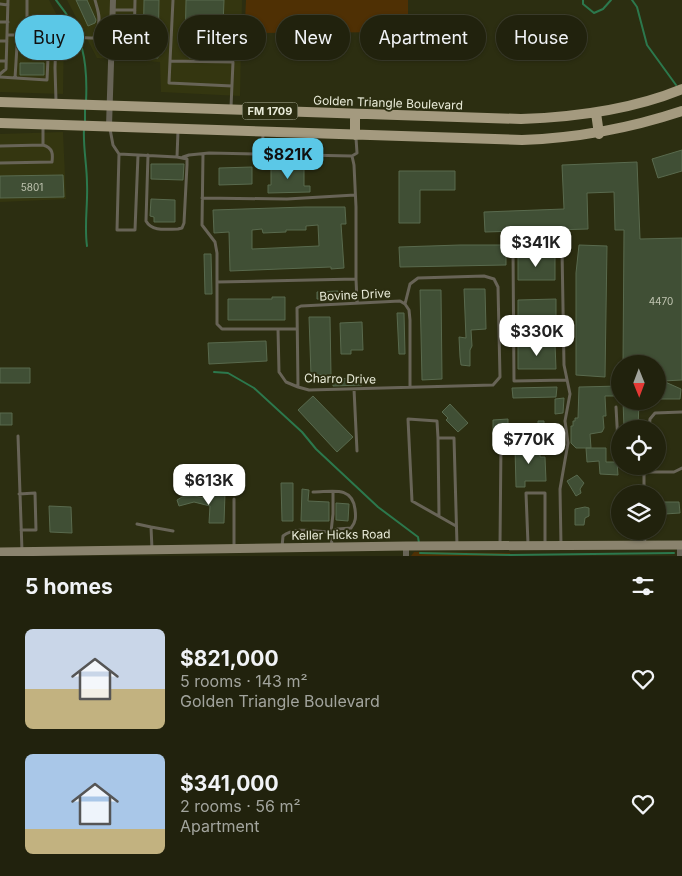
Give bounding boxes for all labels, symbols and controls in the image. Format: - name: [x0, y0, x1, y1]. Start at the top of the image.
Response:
- chip: Buy: [15, 15, 84, 60]
- chip: Rent: [94, 15, 168, 60]
- chip: Filters: [178, 15, 266, 60]
- chip: New: [276, 15, 350, 60]
- chip: Apartment: [360, 15, 486, 60]
- chip: House: [496, 15, 587, 60]
- street label: Golden Triangle Boulevard: [313, 92, 463, 113]
- road number: FM 1709: [242, 102, 298, 120]
- pin: $821K: [253, 138, 323, 180]
- text: $821K: [263, 144, 313, 164]
- house number: 5801: [21, 181, 43, 193]
- pin: $341K: [501, 226, 571, 268]
- text: $341K: [511, 232, 561, 252]
- street label: Bovine Drive: [319, 285, 391, 304]
- house number: 4470: [649, 295, 673, 307]
- pin: $330K: [502, 314, 572, 357]
- text: $330K: [510, 321, 564, 341]
- north arrow: [611, 355, 666, 410]
- map controls: [611, 355, 666, 540]
- street label: Charro Drive: [304, 370, 376, 387]
- button: locate: [611, 420, 666, 475]
- pin: $770K: [494, 422, 564, 465]
- text: $770K: [503, 429, 555, 449]
- pin: $613K: [174, 464, 244, 506]
- text: $613K: [184, 470, 234, 490]
- button: layers: [611, 485, 666, 540]
- street label: Keller Hicks Road: [291, 526, 391, 543]
- icon: filters: [629, 572, 657, 600]
- text: 5 homes: [25, 574, 113, 599]
- text: $821,000: [180, 646, 279, 671]
- icon: home: [65, 649, 125, 709]
- icon: heart: [629, 665, 657, 693]
- text: 5 rooms · 143 m²: [180, 671, 308, 691]
- text: Golden Triangle Boulevard: [180, 691, 380, 711]
- text: $341,000: [180, 771, 279, 796]
- icon: home: [65, 774, 125, 834]
- icon: heart: [629, 790, 657, 818]
- text: 2 rooms · 56 m²: [180, 796, 301, 816]
- text: Apartment: [180, 816, 260, 836]

